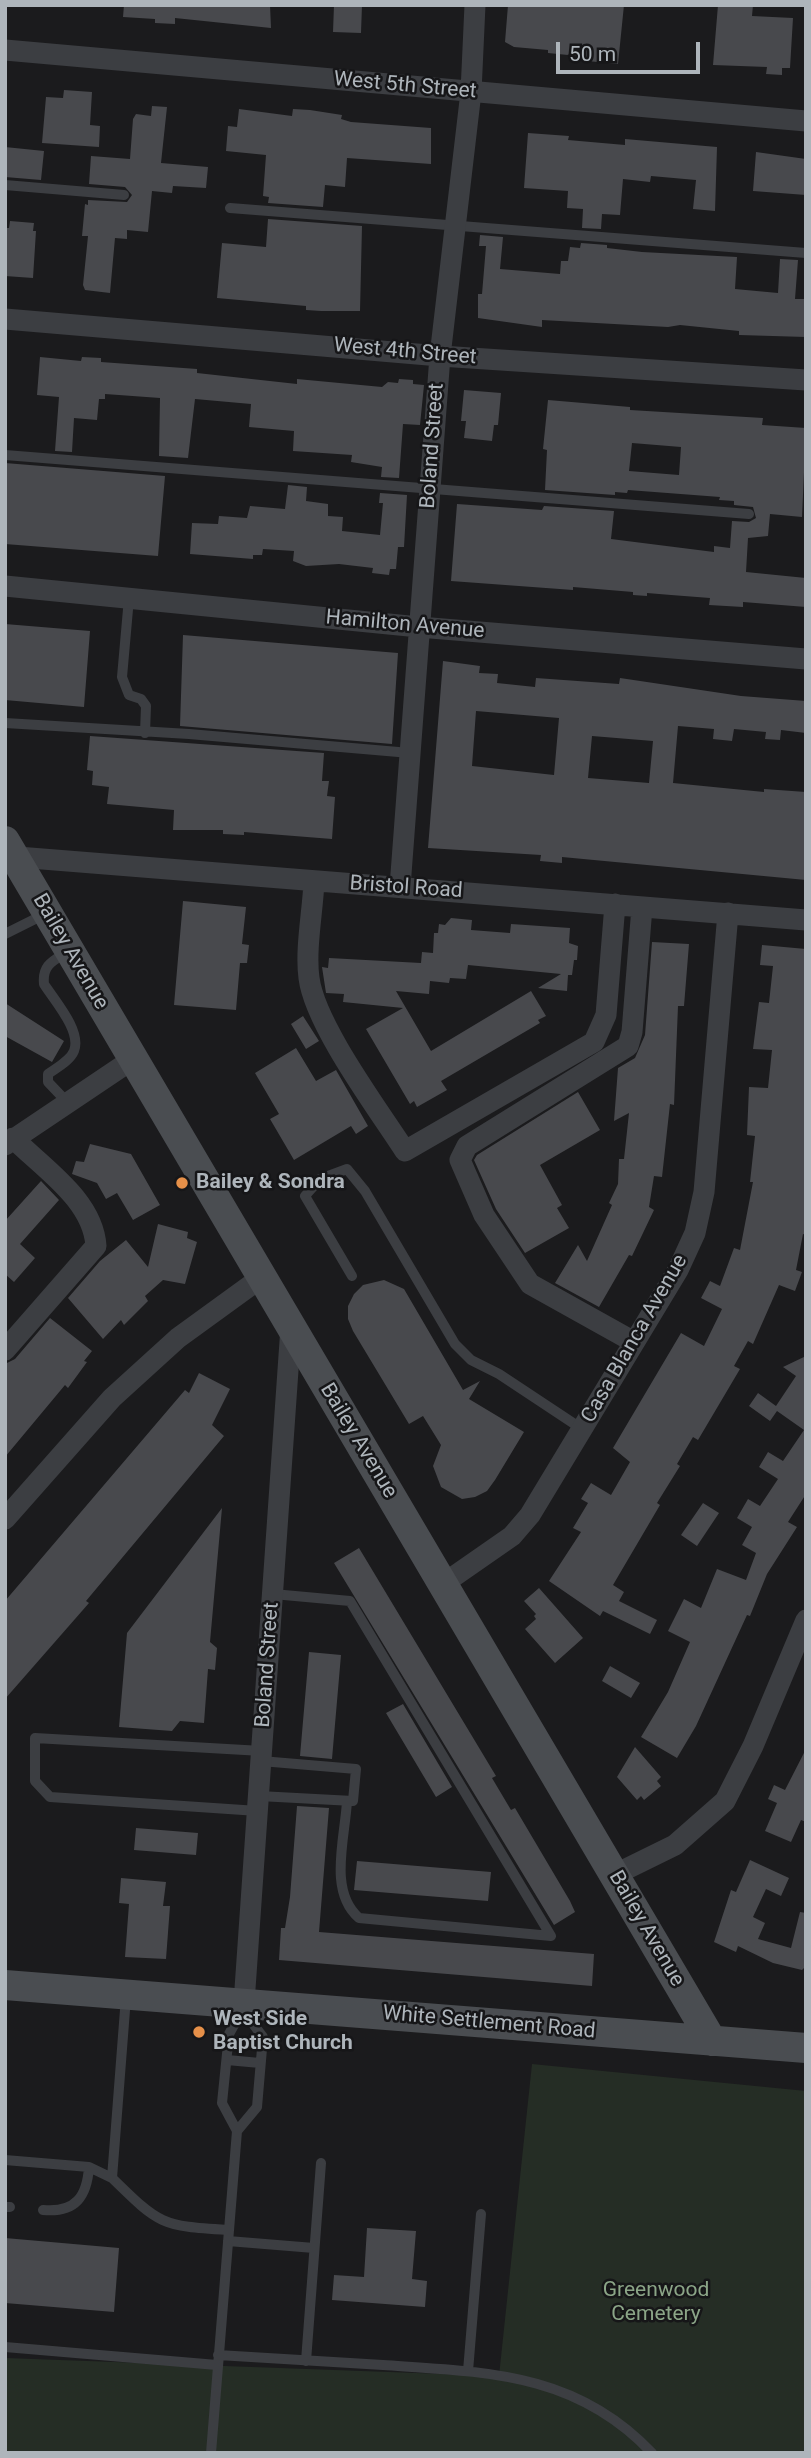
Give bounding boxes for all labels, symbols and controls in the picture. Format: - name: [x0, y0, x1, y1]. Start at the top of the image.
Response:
- scale bar: [559, 28, 702, 72]
- text: 50 m: [569, 42, 616, 66]
- street label: West 5th Street: [333, 67, 477, 105]
- street label: West 4th Street: [333, 333, 477, 371]
- street label: Boland Street: [416, 382, 450, 510]
- street label: Hamilton Avenue: [325, 606, 485, 644]
- street label: Bristol Road: [349, 871, 463, 905]
- street label: Bailey Avenue: [27, 890, 113, 1014]
- place label: Bailey & Sondra: [196, 1170, 345, 1196]
- marker: Bailey & Sondra: [174, 1175, 190, 1191]
- street label: Casa Blanca Avenue: [577, 1250, 693, 1428]
- street label: Bailey Avenue: [314, 1379, 402, 1503]
- street label: Boland Street: [251, 1601, 285, 1729]
- street label: Bailey Avenue: [603, 1867, 689, 1991]
- street label: White Settlement Road: [382, 2001, 596, 2045]
- place label: West Side Baptist Church: [213, 2007, 353, 2057]
- marker: West Side Baptist Church: [191, 2024, 207, 2040]
- park label: Greenwood Cemetery: [603, 2278, 709, 2328]

